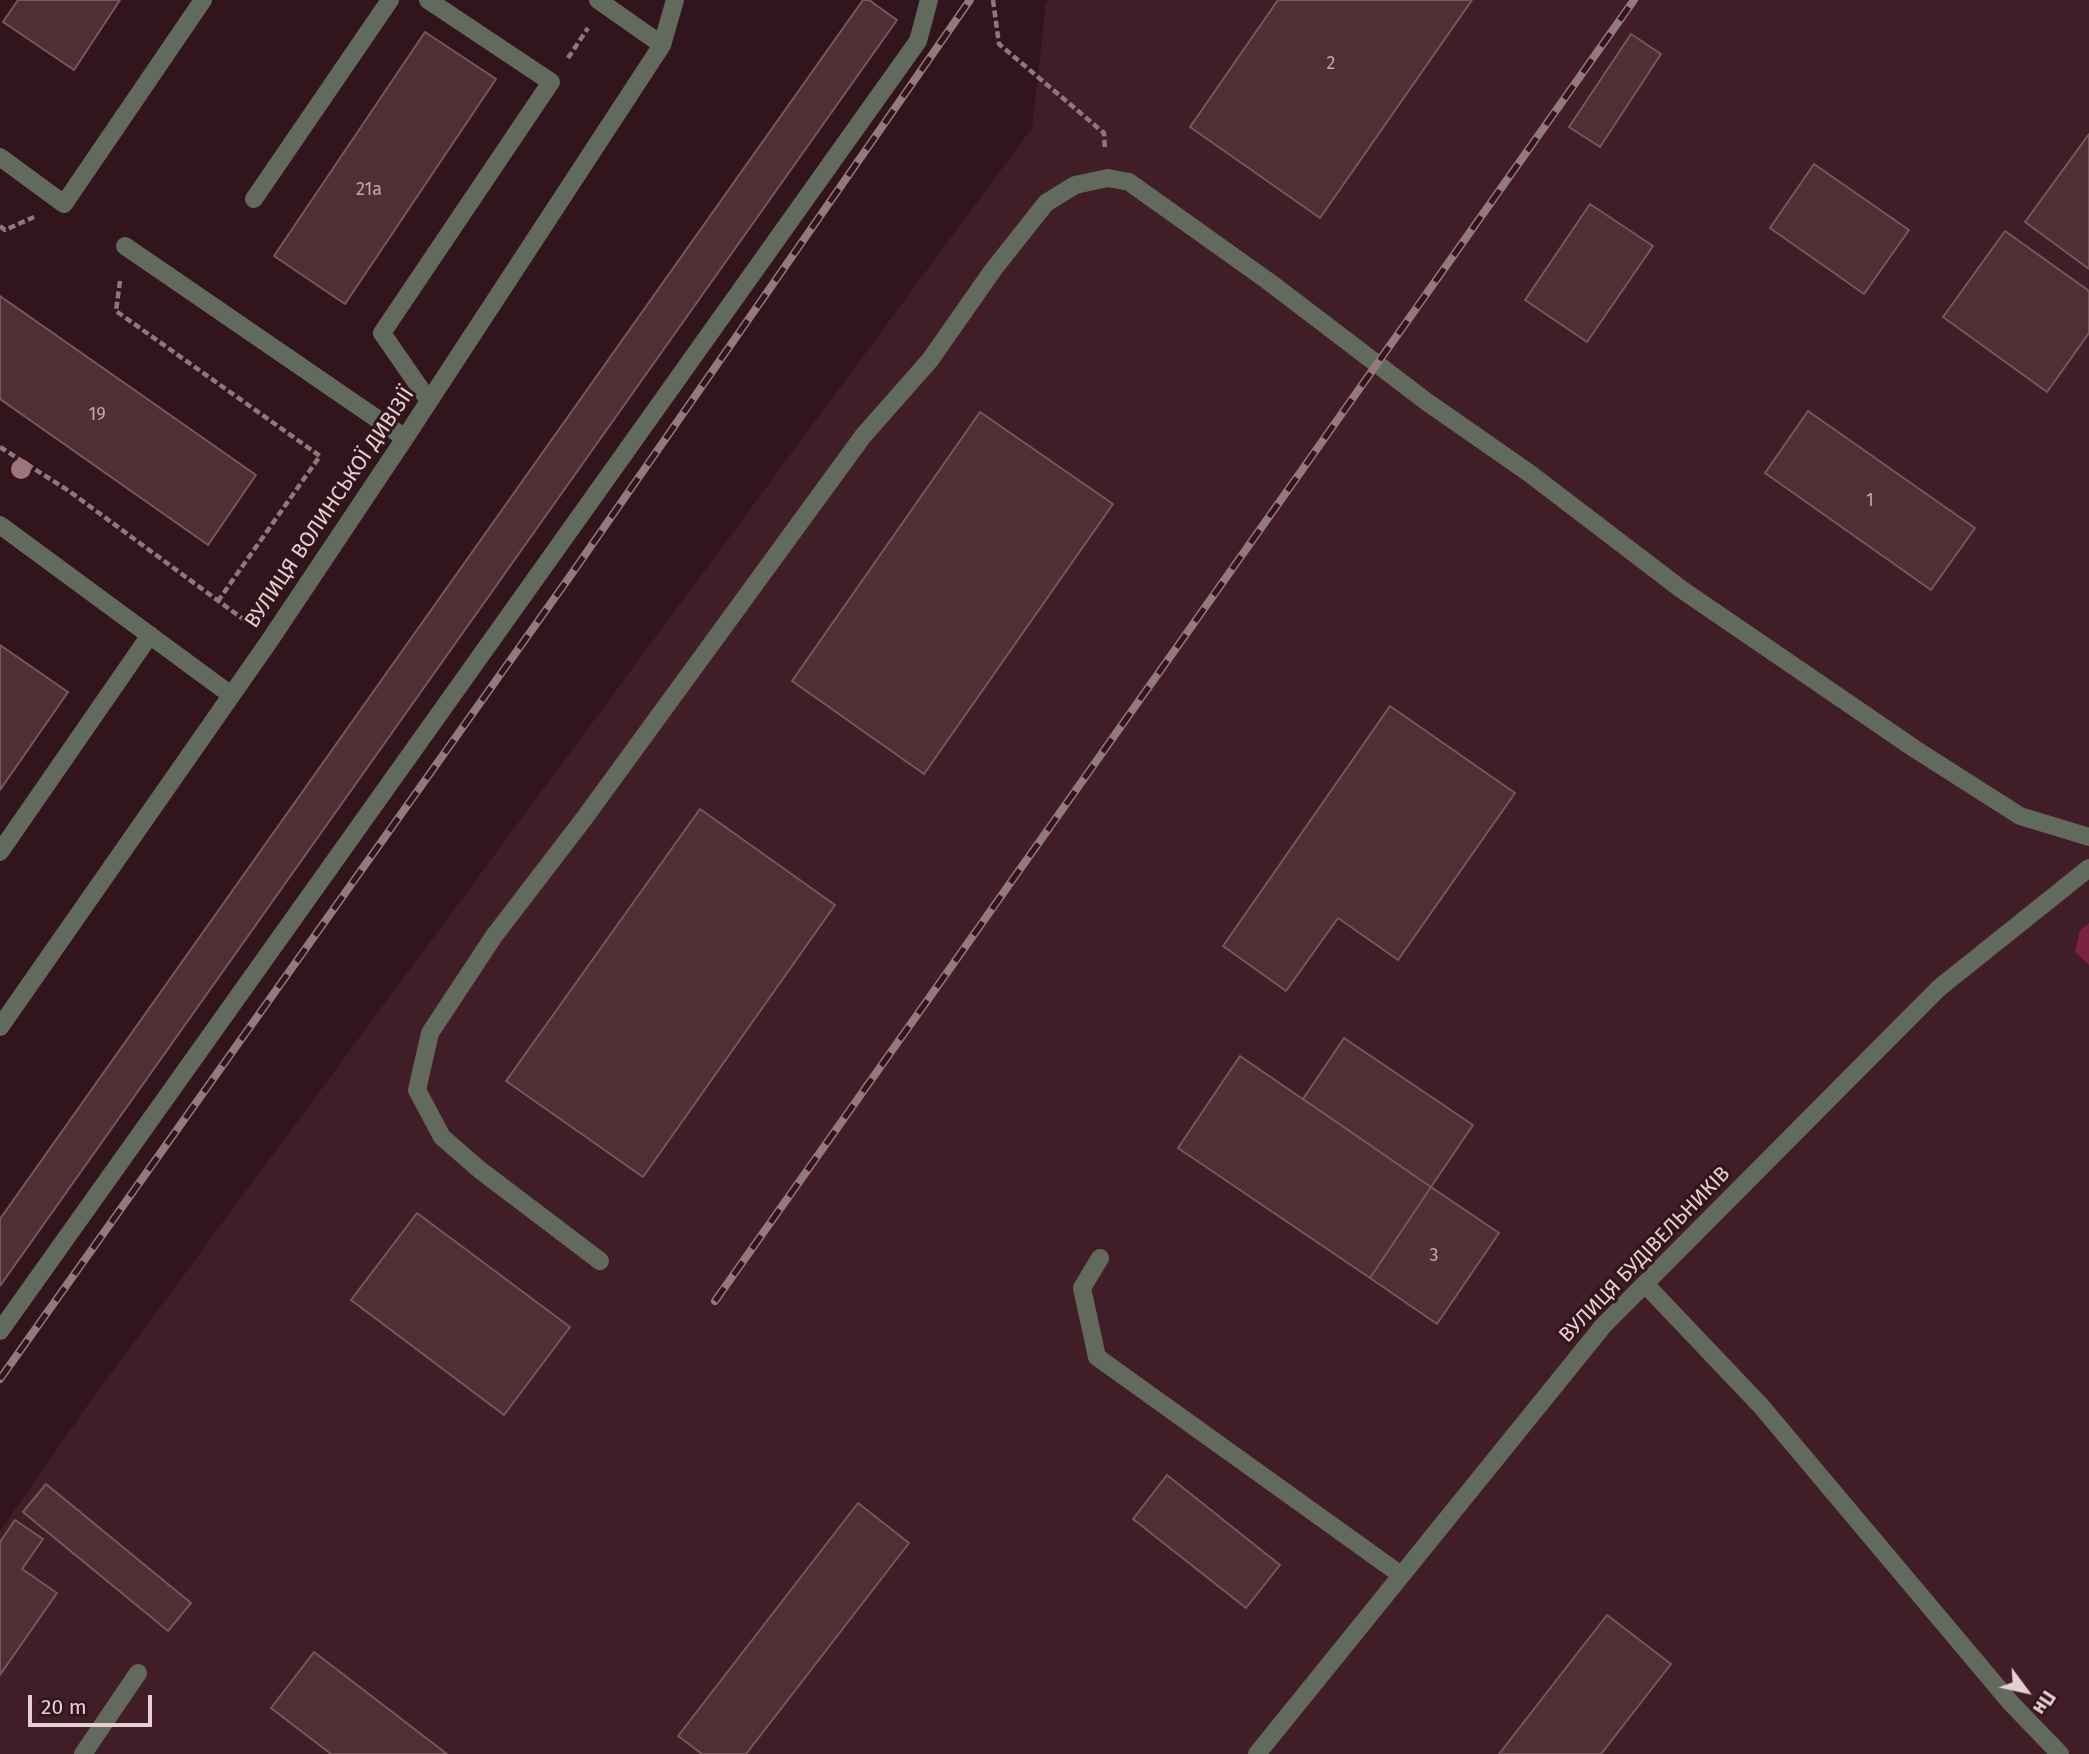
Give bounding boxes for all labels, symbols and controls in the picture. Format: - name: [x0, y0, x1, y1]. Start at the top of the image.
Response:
- house number: 2: [1327, 53, 1335, 75]
- house number: 21а: [356, 179, 382, 201]
- street label: ВУЛИЦЯ ВОЛИНСЬКОЇ ДИВІЗІЇ: [240, 383, 420, 633]
- house number: 19: [88, 404, 106, 426]
- house number: 1: [1866, 490, 1874, 512]
- street label: ВУЛИЦЯ БУДІВЕЛЬНИКІВ: [1554, 1162, 1736, 1348]
- house number: 3: [1430, 1245, 1438, 1267]
- north arrow: [1991, 1656, 2061, 1726]
- scale bar: [32, 1680, 156, 1724]
- text: Пн: [2028, 1686, 2060, 1719]
- text: 20 m: [41, 1694, 87, 1720]

